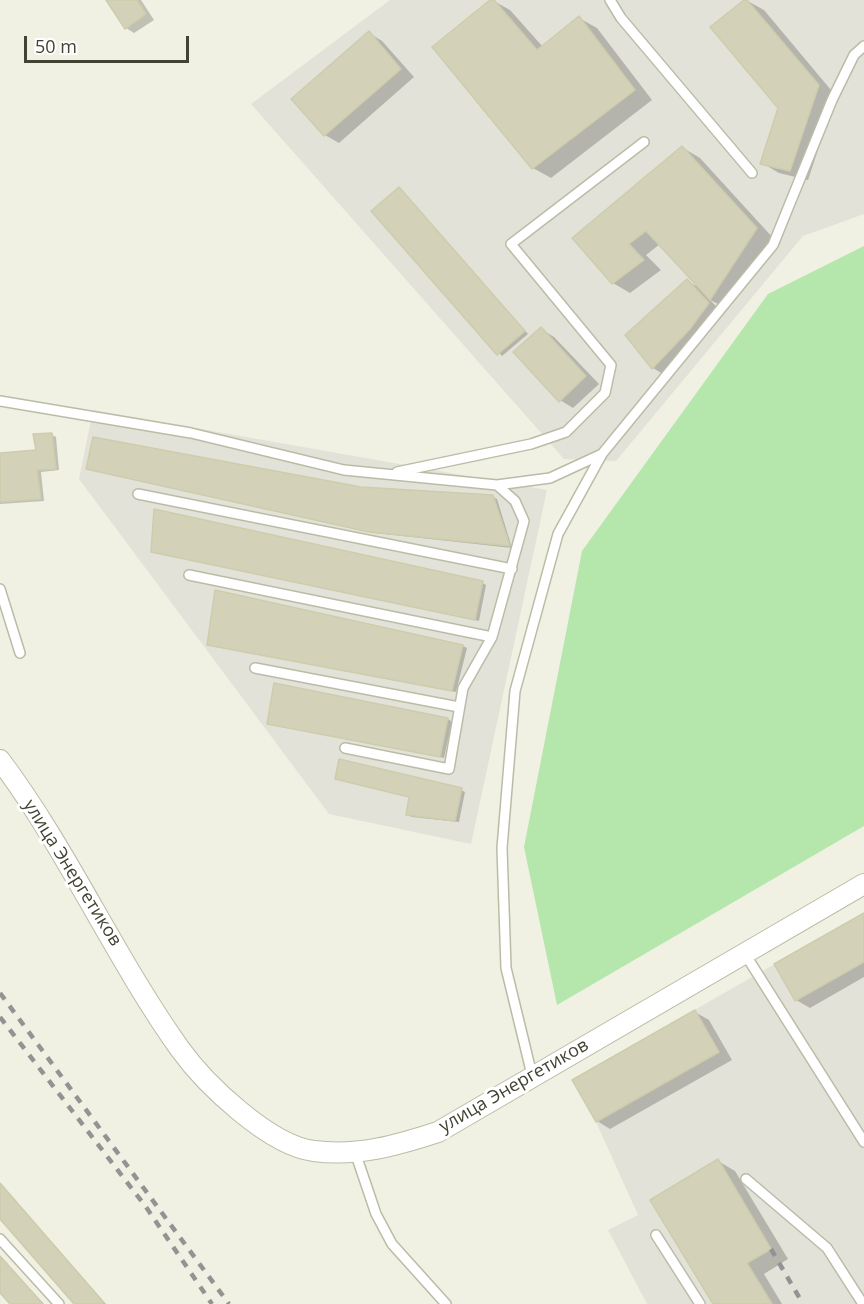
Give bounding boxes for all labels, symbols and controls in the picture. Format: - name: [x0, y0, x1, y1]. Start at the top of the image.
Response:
- scale bar: [27, 24, 192, 62]
- text: 50 m: [35, 34, 77, 58]
- street label: улица Энергетиков: [18, 796, 126, 950]
- street label: улица Энергетиков: [436, 1034, 592, 1138]

